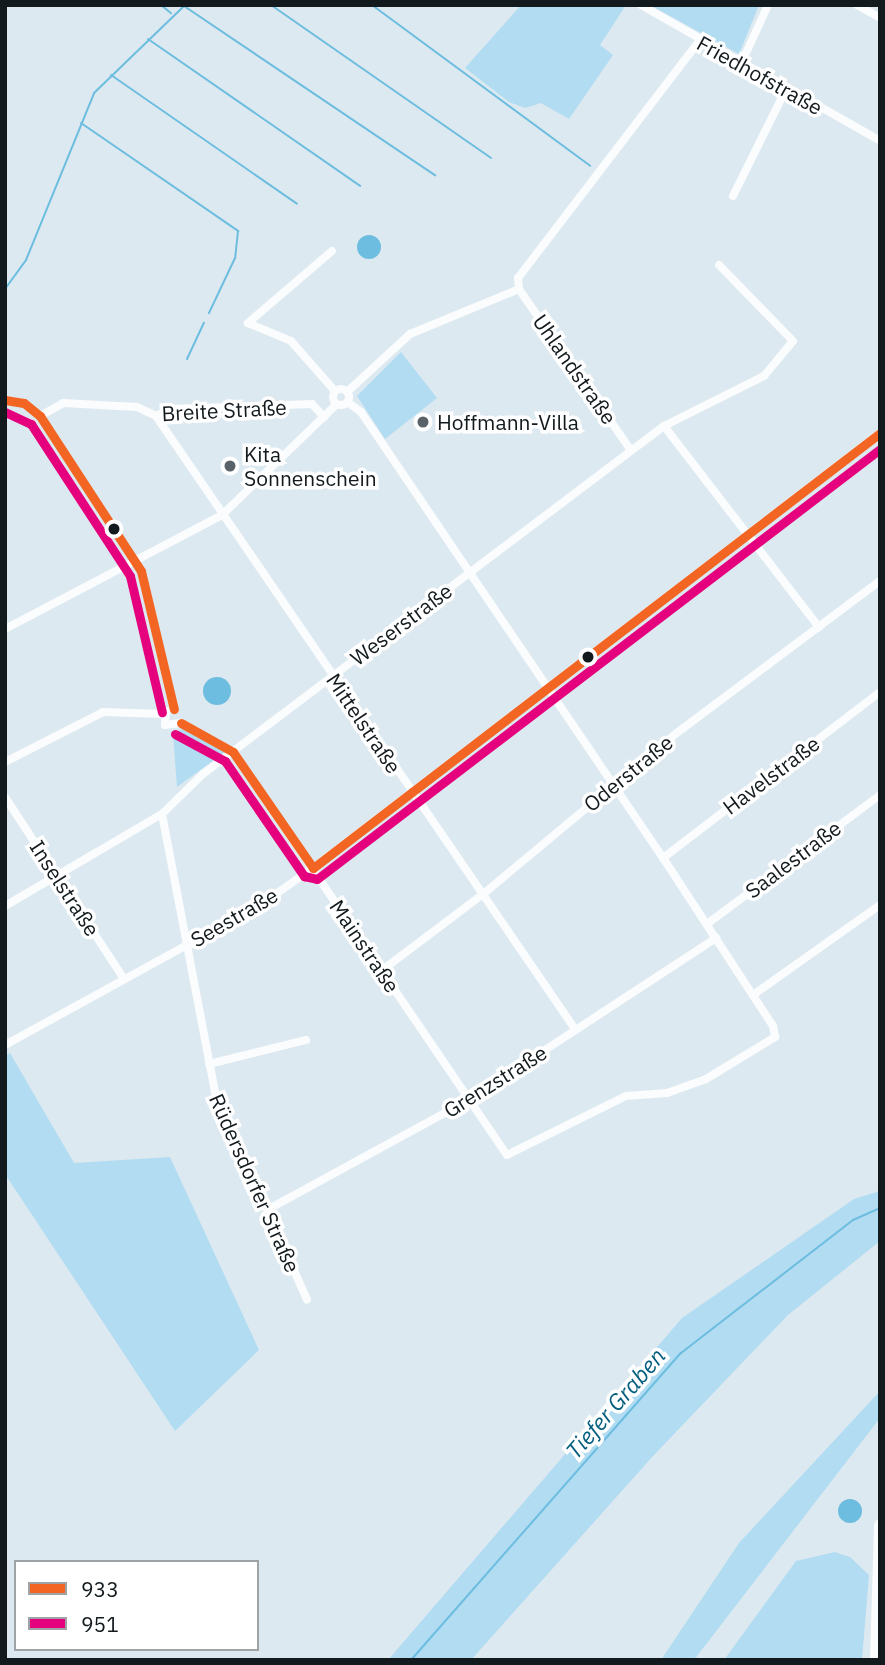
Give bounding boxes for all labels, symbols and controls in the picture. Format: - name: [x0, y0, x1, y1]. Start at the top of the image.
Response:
- street label: Friedhofstraße: [693, 30, 827, 120]
- street label: Uhlandstraße: [528, 309, 622, 429]
- street label: Breite Straße: [161, 394, 287, 426]
- place label: Hoffmann-Villa: [437, 409, 579, 435]
- marker: Hoffmann-Villa: [415, 414, 431, 430]
- place label: Kita Sonnenschein: [244, 441, 377, 491]
- marker: Kita Sonnenschein: [222, 458, 238, 474]
- unlabelled marker: [107, 522, 121, 536]
- street label: Weserstraße: [345, 578, 457, 670]
- unlabelled marker: [581, 650, 595, 664]
- street label: Mittelstraße: [321, 668, 407, 778]
- street label: Oderstraße: [578, 729, 678, 817]
- street label: Havelstraße: [718, 730, 824, 820]
- street label: Saalestraße: [740, 815, 846, 903]
- street label: Inselstraße: [25, 835, 105, 941]
- street label: Seestraße: [186, 882, 282, 952]
- street label: Mainstraße: [325, 895, 405, 997]
- street label: Grenzstraße: [439, 1039, 551, 1123]
- street label: Rüdersdorfer Straße: [204, 1090, 306, 1276]
- water label: Tiefer Graben: [559, 1342, 671, 1464]
- legend: [14, 1560, 259, 1651]
- text: 933: [81, 1575, 119, 1603]
- text: 951: [81, 1610, 119, 1638]

